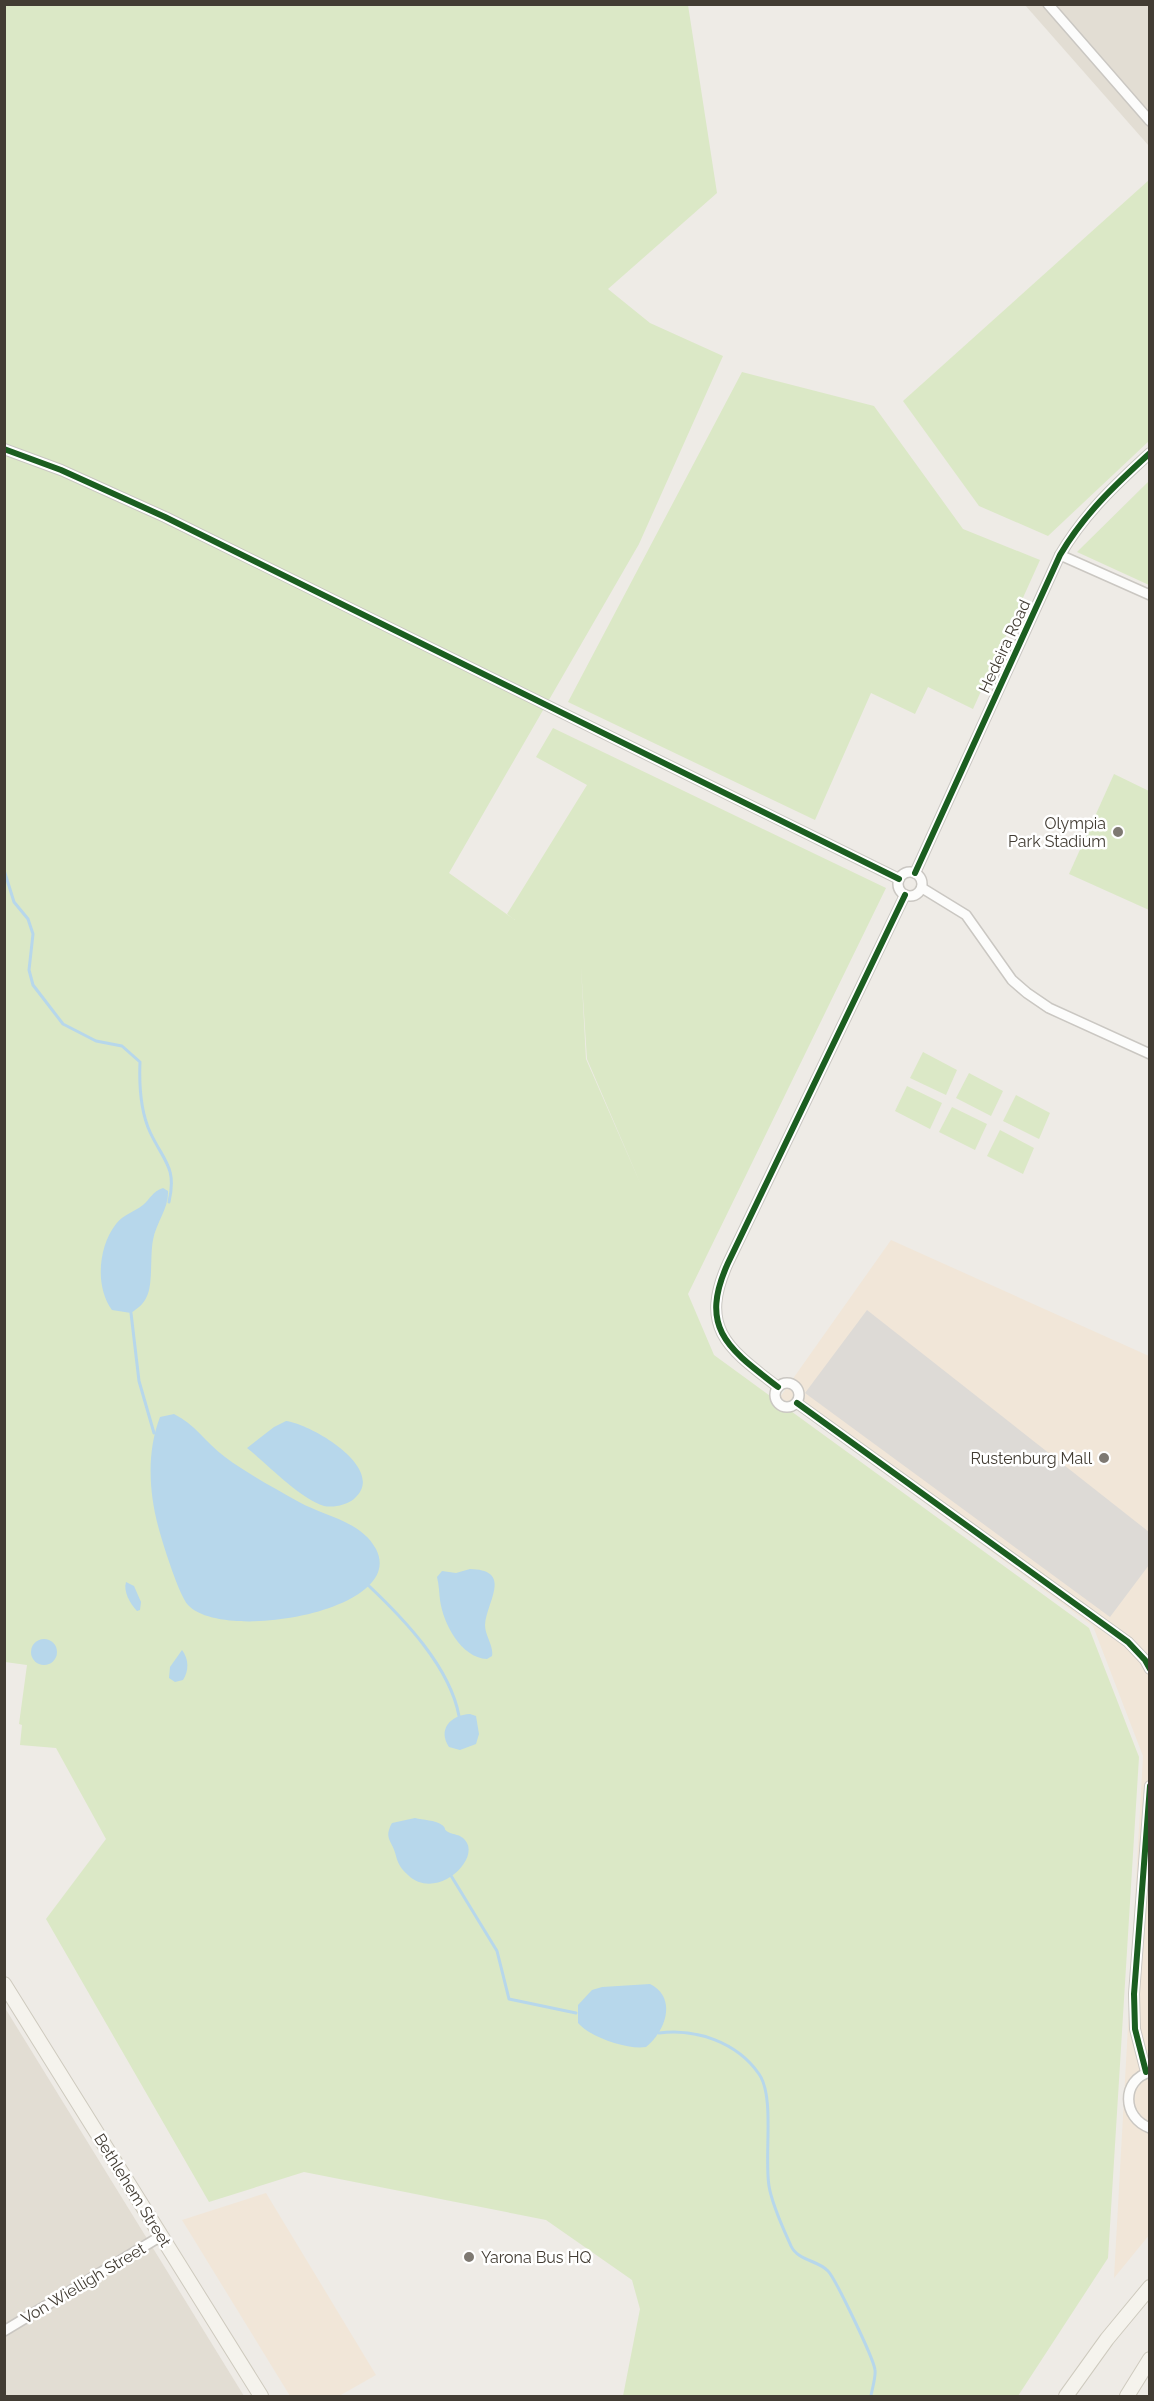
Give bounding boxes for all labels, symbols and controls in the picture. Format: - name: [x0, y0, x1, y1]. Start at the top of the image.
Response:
- street label: Hedeira Road: [975, 597, 1034, 696]
- place label: Olympia Park Stadium: [1008, 814, 1106, 851]
- marker: Olympia Park Stadium: [1111, 825, 1125, 839]
- place label: Rustenburg Mall: [970, 1449, 1093, 1468]
- marker: Rustenburg Mall: [1097, 1451, 1111, 1465]
- street label: Bethlehem Street: [90, 2130, 175, 2251]
- street label: Von Wielligh Street: [18, 2238, 149, 2328]
- place label: Yarona Bus HQ: [481, 2248, 591, 2267]
- marker: Yarona Bus HQ: [462, 2250, 476, 2264]

